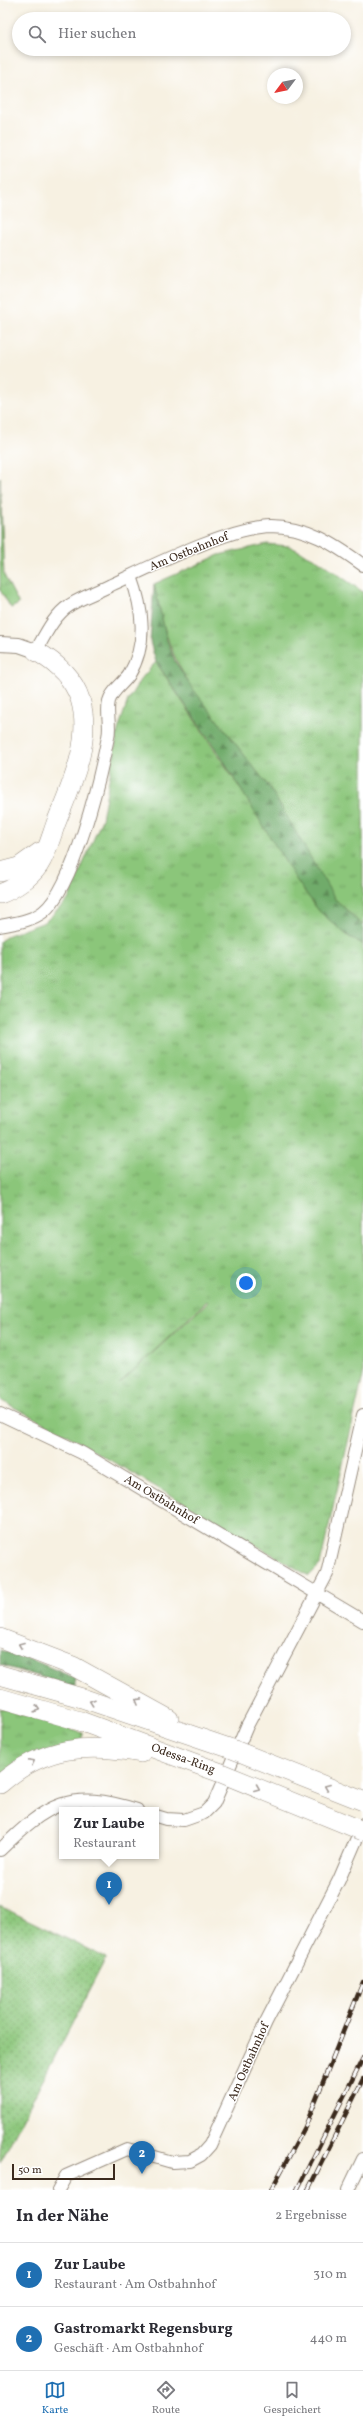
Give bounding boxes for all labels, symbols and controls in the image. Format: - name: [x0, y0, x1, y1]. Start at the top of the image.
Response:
- search box: [12, 12, 351, 56]
- icon: search: [26, 23, 48, 45]
- text: Hier suchen: [58, 24, 136, 45]
- north arrow: [267, 68, 303, 104]
- street label: Am Ostbahnhof: [147, 528, 233, 575]
- your location: [236, 1273, 256, 1293]
- street label: Am Ostbahnhof: [121, 1471, 203, 1529]
- one-way arrow: [17, 1641, 24, 1650]
- one-way arrow: [88, 1698, 95, 1706]
- one-way arrow: [135, 1699, 142, 1706]
- one-way arrow: [34, 1704, 41, 1713]
- street label: Odessa-Ring: [149, 1740, 217, 1778]
- one-way arrow: [28, 1760, 35, 1767]
- one-way arrow: [253, 1783, 261, 1791]
- one-way arrow: [323, 1783, 330, 1791]
- popup: [59, 1807, 159, 1859]
- text: Zur Laube: [73, 1814, 145, 1835]
- text: Restaurant: [73, 1835, 136, 1853]
- pin: 1: [96, 1872, 122, 1905]
- street label: Am Ostbahnhof: [225, 2019, 274, 2104]
- pin: 2: [129, 2141, 155, 2174]
- scale bar: [12, 2162, 115, 2181]
- text: 50 m: [18, 2163, 42, 2178]
- text: In der Nähe: [16, 2205, 109, 2228]
- text: 2 Ergebnisse: [275, 2207, 347, 2225]
- text: Zur Laube: [54, 2255, 125, 2276]
- text: 1: [26, 2266, 32, 2284]
- text: 310 m: [313, 2266, 347, 2284]
- text: Restaurant · Am Ostbahnhof: [54, 2276, 216, 2294]
- text: Gastromarkt Regensburg: [54, 2319, 233, 2340]
- text: 2: [26, 2330, 32, 2348]
- text: 440 m: [310, 2330, 347, 2348]
- text: Geschäft · Am Ostbahnhof: [54, 2340, 203, 2358]
- tab: Karte: [42, 2379, 68, 2418]
- tab: Route: [152, 2379, 180, 2418]
- tab: Gespeichert: [264, 2379, 321, 2418]

